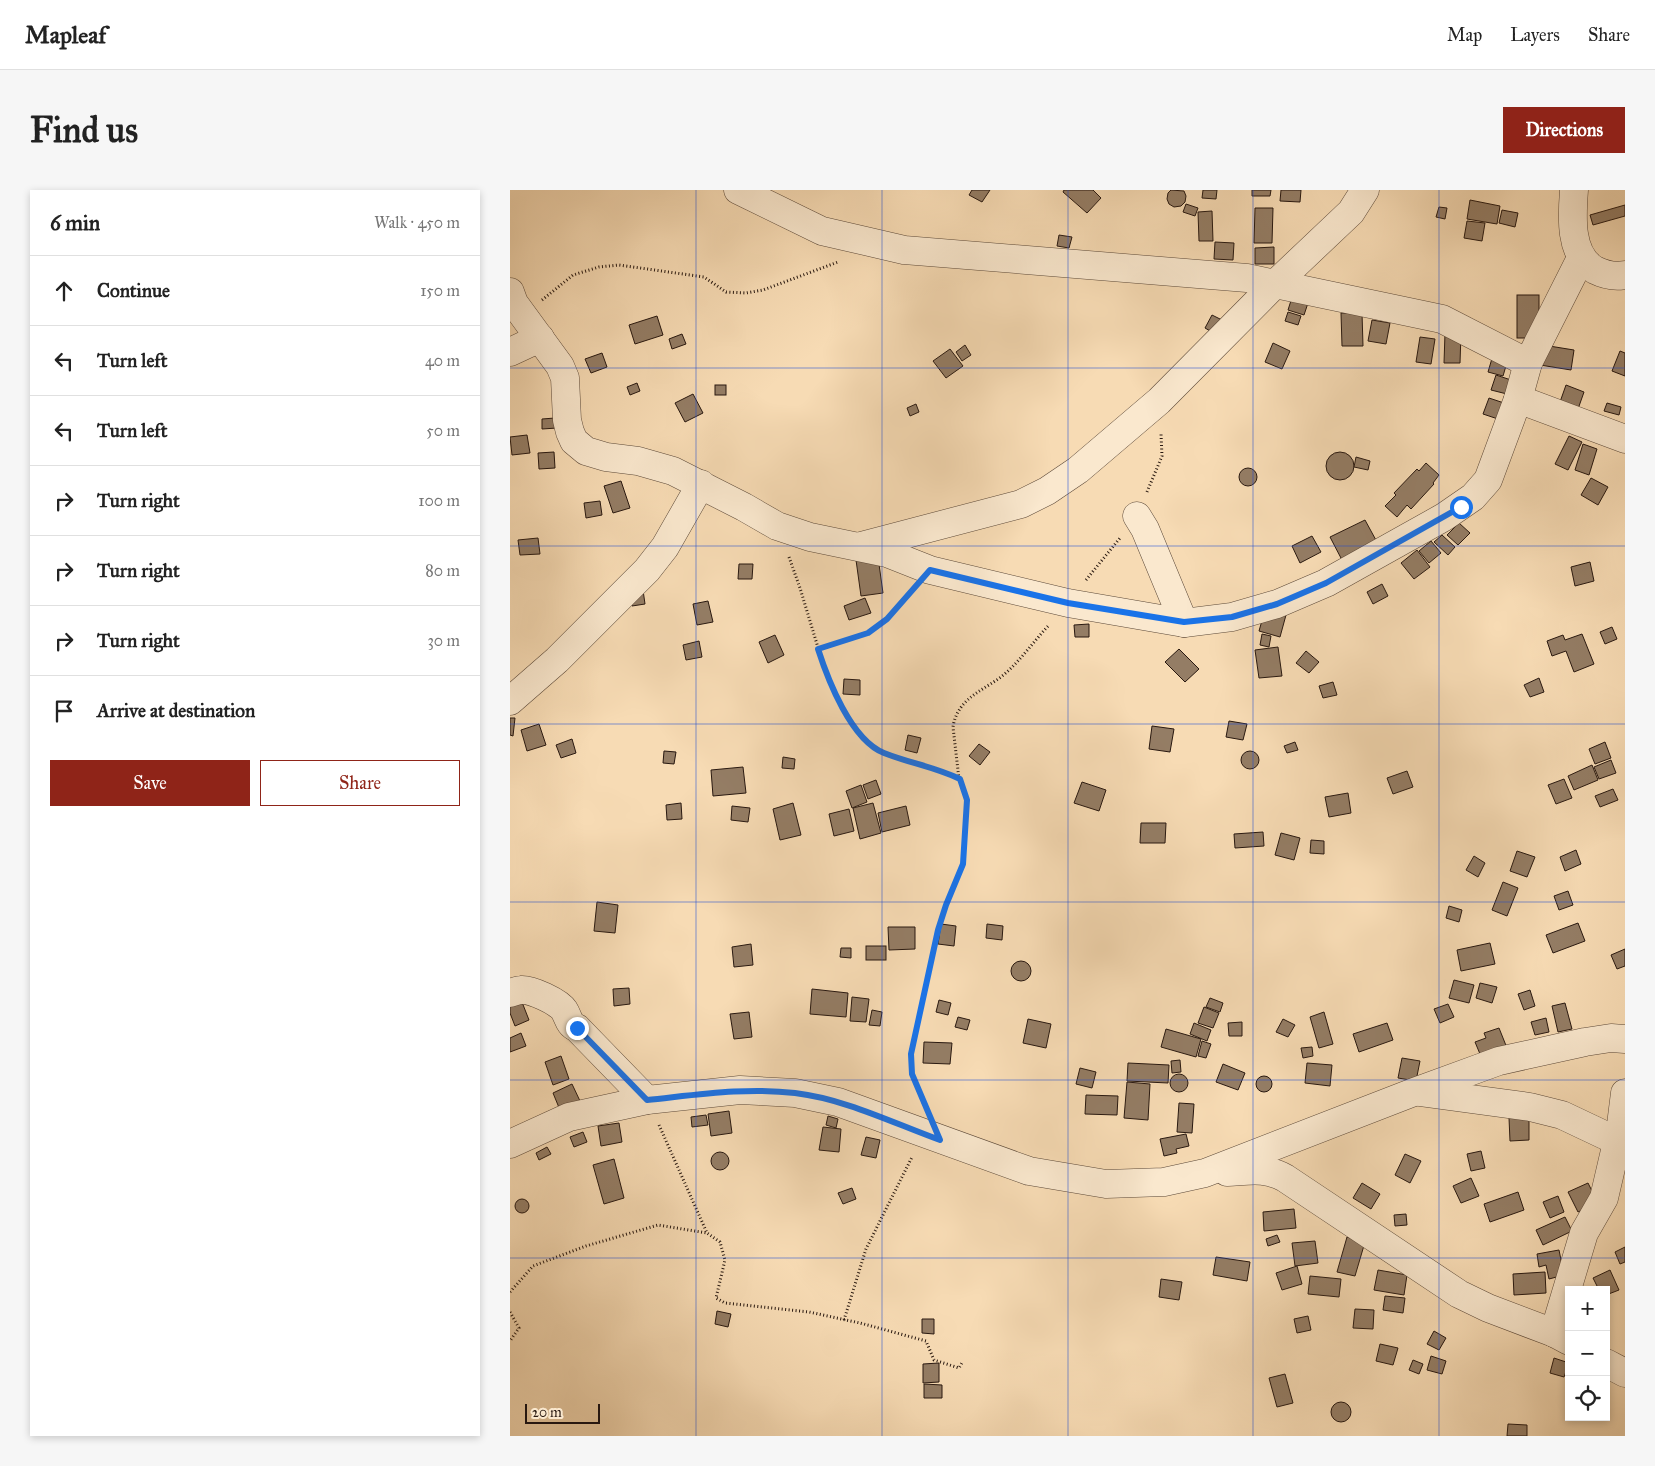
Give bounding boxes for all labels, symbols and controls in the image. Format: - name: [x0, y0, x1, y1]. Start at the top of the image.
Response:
- text: Mapleaf: [25, 20, 106, 50]
- text: Map: [1447, 24, 1482, 46]
- text: Layers: [1510, 24, 1560, 46]
- text: Share: [1588, 24, 1630, 46]
- button: Directions: [1503, 107, 1625, 153]
- text: Find us: [30, 109, 138, 152]
- text: 6 min: [50, 210, 100, 236]
- text: Walk · 450 m: [374, 213, 460, 232]
- icon: ahead: [50, 277, 78, 305]
- text: Continue: [97, 279, 170, 302]
- text: 150 m: [420, 281, 460, 300]
- icon: left: [50, 347, 78, 375]
- text: Turn left: [97, 349, 167, 372]
- text: 40 m: [425, 351, 460, 370]
- icon: left: [50, 417, 78, 445]
- text: Turn left: [97, 419, 167, 442]
- text: 50 m: [426, 421, 460, 440]
- icon: right: [50, 487, 78, 515]
- text: Turn right: [97, 489, 180, 512]
- text: 100 m: [418, 491, 460, 510]
- route start: [1450, 496, 1473, 519]
- icon: right: [50, 557, 78, 585]
- text: Turn right: [97, 559, 180, 582]
- text: 80 m: [425, 561, 460, 580]
- icon: right: [50, 627, 78, 655]
- text: Turn right: [97, 629, 180, 652]
- text: 30 m: [427, 631, 460, 650]
- icon: arrive: [50, 697, 78, 725]
- text: Arrive at destination: [97, 699, 255, 722]
- button: Save: [50, 760, 250, 806]
- button: Share: [260, 760, 460, 806]
- route end: [566, 1017, 589, 1040]
- map controls: [1565, 1286, 1610, 1421]
- button: +: [1565, 1286, 1610, 1331]
- button: −: [1565, 1331, 1610, 1376]
- button: locate: [1565, 1376, 1610, 1421]
- scale bar: [525, 1401, 600, 1424]
- text: 20 m: [532, 1404, 562, 1421]

